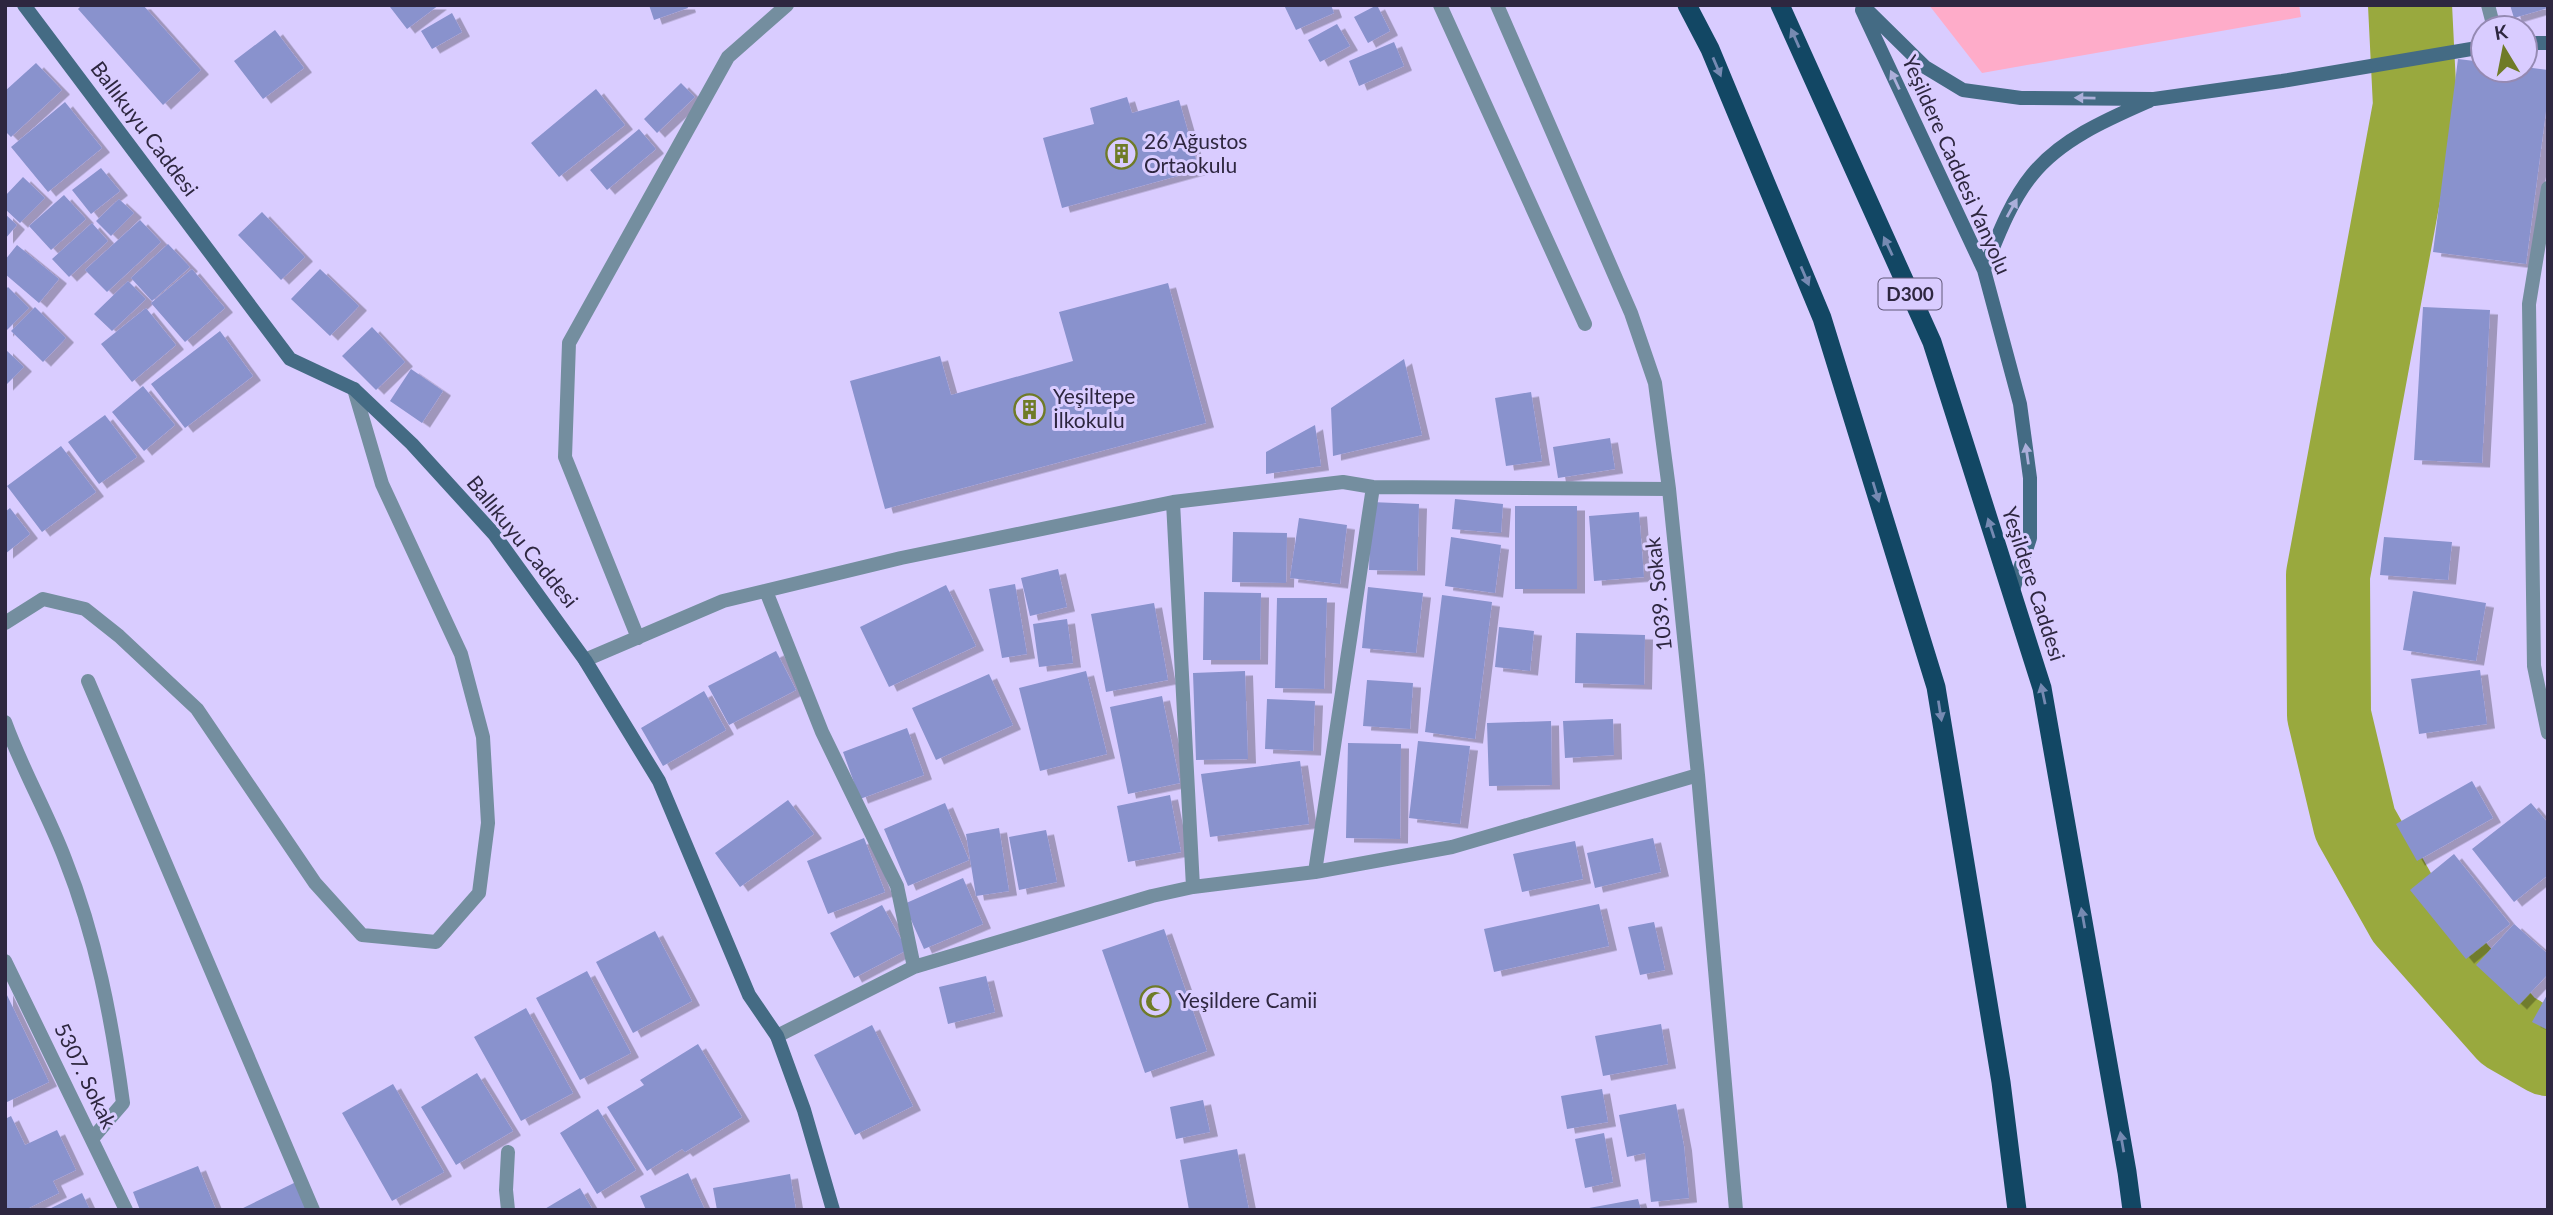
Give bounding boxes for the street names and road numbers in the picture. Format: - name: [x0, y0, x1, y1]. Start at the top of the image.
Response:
- street label: Yeşildere Caddesi Yanyolu: [1898, 51, 2017, 278]
- street label: Ballıkuyu Caddesi: [86, 56, 204, 200]
- road number: D300: [1878, 278, 1941, 310]
- street label: Ballıkuyu Caddesi: [462, 470, 584, 612]
- street label: Yeşildere Caddesi: [1998, 503, 2071, 664]
- street label: 1039. Sokak: [1639, 536, 1676, 652]
- street label: 5307. Sokak: [50, 1019, 123, 1132]

